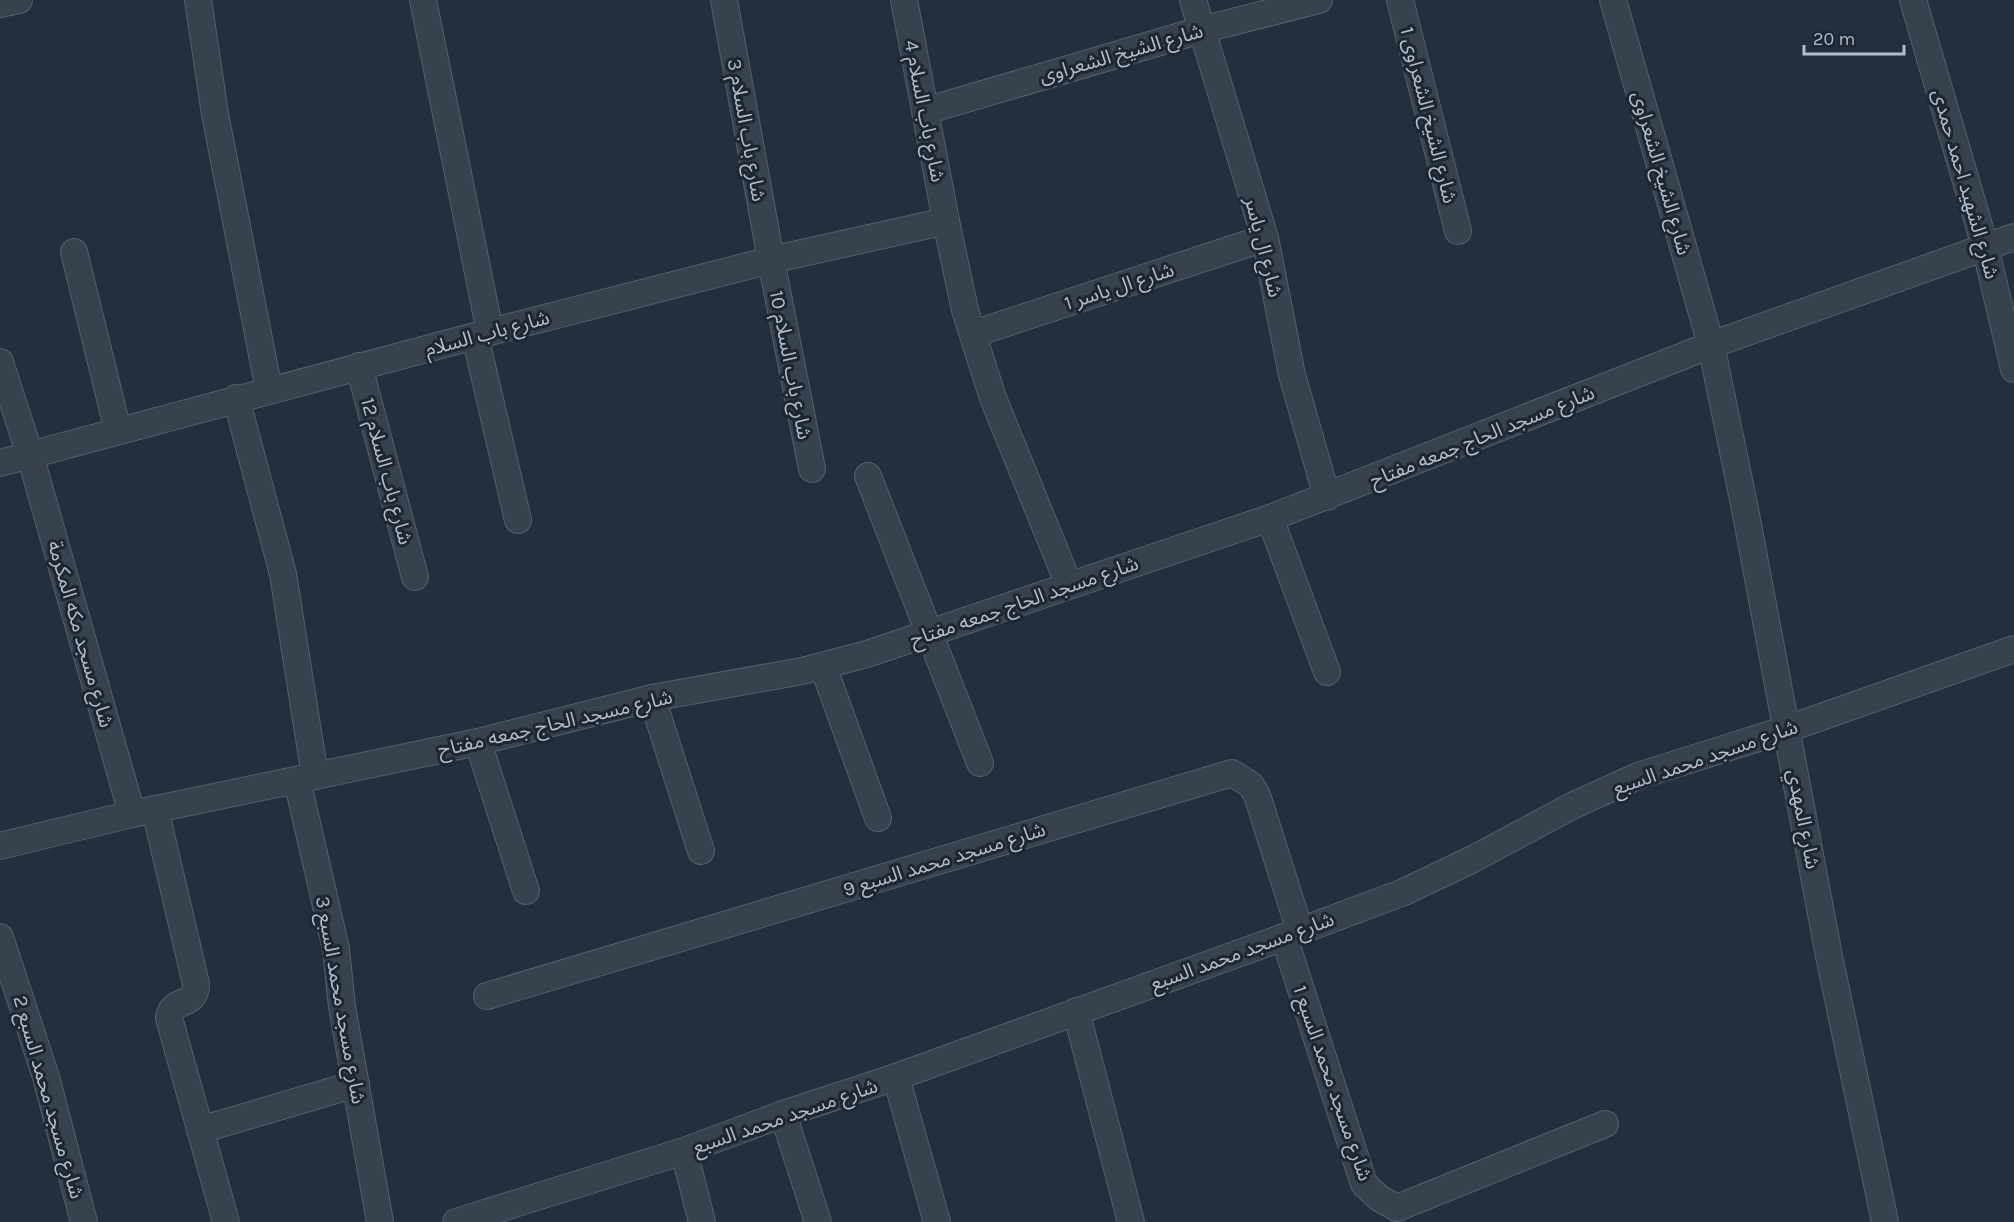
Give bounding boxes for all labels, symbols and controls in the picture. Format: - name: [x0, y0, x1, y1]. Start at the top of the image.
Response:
- scale bar: [1804, 18, 1904, 56]
- street label: شارع الشيخ الشعراوى: [1036, 19, 1207, 91]
- street label: شارع الشيخ الشعراوى 1: [1393, 25, 1462, 206]
- text: 20 m: [1813, 28, 1855, 50]
- street label: شارع باب السلام 4: [897, 38, 950, 185]
- street label: شارع باب السلام 3: [720, 57, 770, 204]
- street label: شارع الشهيد احمد حمدى: [1925, 87, 2004, 283]
- street label: شارع الشيخ الشعراوى: [1624, 88, 1696, 259]
- street label: شارع ال ياسر: [1237, 194, 1287, 300]
- street label: شارع ال ياسر 1: [1061, 258, 1178, 318]
- street label: شارع باب السلام 10: [762, 289, 816, 442]
- street label: شارع باب السلام: [422, 306, 553, 364]
- street label: شارع مسجد الحاج جمعه مفتاح: [1367, 381, 1599, 495]
- street label: شارع باب السلام 12: [353, 395, 417, 548]
- street label: شارع مسجد مكه المكرمة: [40, 538, 118, 731]
- street label: شارع مسجد الحاج جمعه مفتاح: [907, 552, 1142, 654]
- street label: شارع مسجد الحاج جمعه مفتاح: [436, 685, 675, 765]
- street label: شارع مسجد محمد السبع: [1610, 715, 1802, 803]
- street label: شارع المهدي: [1779, 767, 1824, 872]
- street label: شارع مسجد محمد السبع 9: [840, 818, 1049, 904]
- street label: شارع مسجد محمد السبع 3: [308, 894, 370, 1106]
- street label: شارع مسجد محمد السبع: [1147, 907, 1338, 998]
- street label: شارع مسجد محمد السبع 1: [1285, 982, 1377, 1185]
- street label: شارع مسجد محمد السبع 2: [6, 993, 89, 1202]
- street label: شارع مسجد محمد السبع: [690, 1074, 882, 1162]

